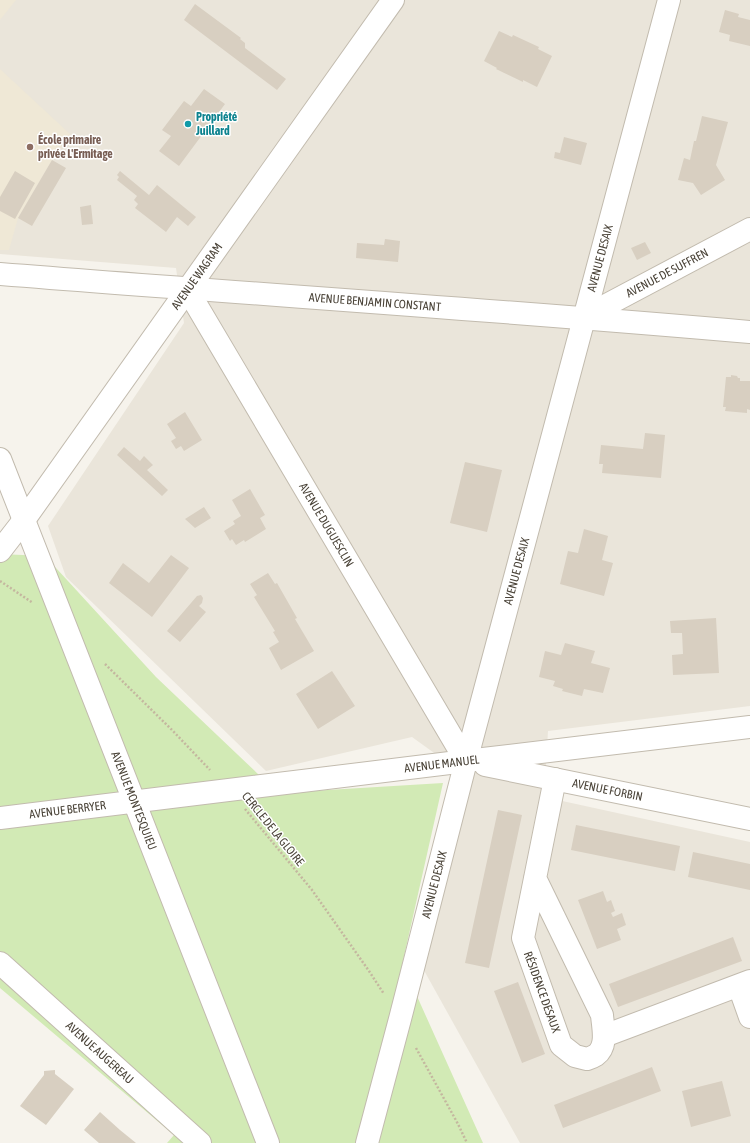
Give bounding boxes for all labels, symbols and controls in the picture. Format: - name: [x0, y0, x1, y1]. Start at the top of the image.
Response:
- place label: Propriété Juillard: [195, 110, 238, 138]
- marker: Propriété Juillard: [183, 119, 193, 129]
- place label: École primaire privée L'Ermitage: [38, 132, 113, 161]
- marker: École primaire privée L'Ermitage: [25, 142, 35, 152]
- street label: AVENUE DESAIX: [584, 223, 616, 293]
- street label: AVENUE WAGRAM: [169, 240, 225, 312]
- street label: AVENUE DE SUFFREN: [623, 245, 711, 301]
- street label: AVENUE BENJAMIN CONSTANT: [308, 290, 442, 314]
- street label: AVENUE DUGUESCLIN: [296, 480, 357, 569]
- street label: AVENUE DESAIX: [501, 536, 532, 606]
- street label: AVENUE MONTESQUIEU: [108, 749, 159, 852]
- street label: AVENUE MANUEL: [403, 752, 480, 776]
- street label: AVENUE FORBIN: [571, 776, 644, 804]
- street label: CERCLE DE LA GLOIRE: [239, 789, 307, 869]
- street label: AVENUE BERRYER: [29, 798, 106, 821]
- street label: AVENUE DESAIX: [419, 849, 450, 920]
- street label: RÉSIDENCE DESAUX: [521, 949, 563, 1035]
- street label: AVENUE AUGEREAU: [63, 1019, 136, 1087]

